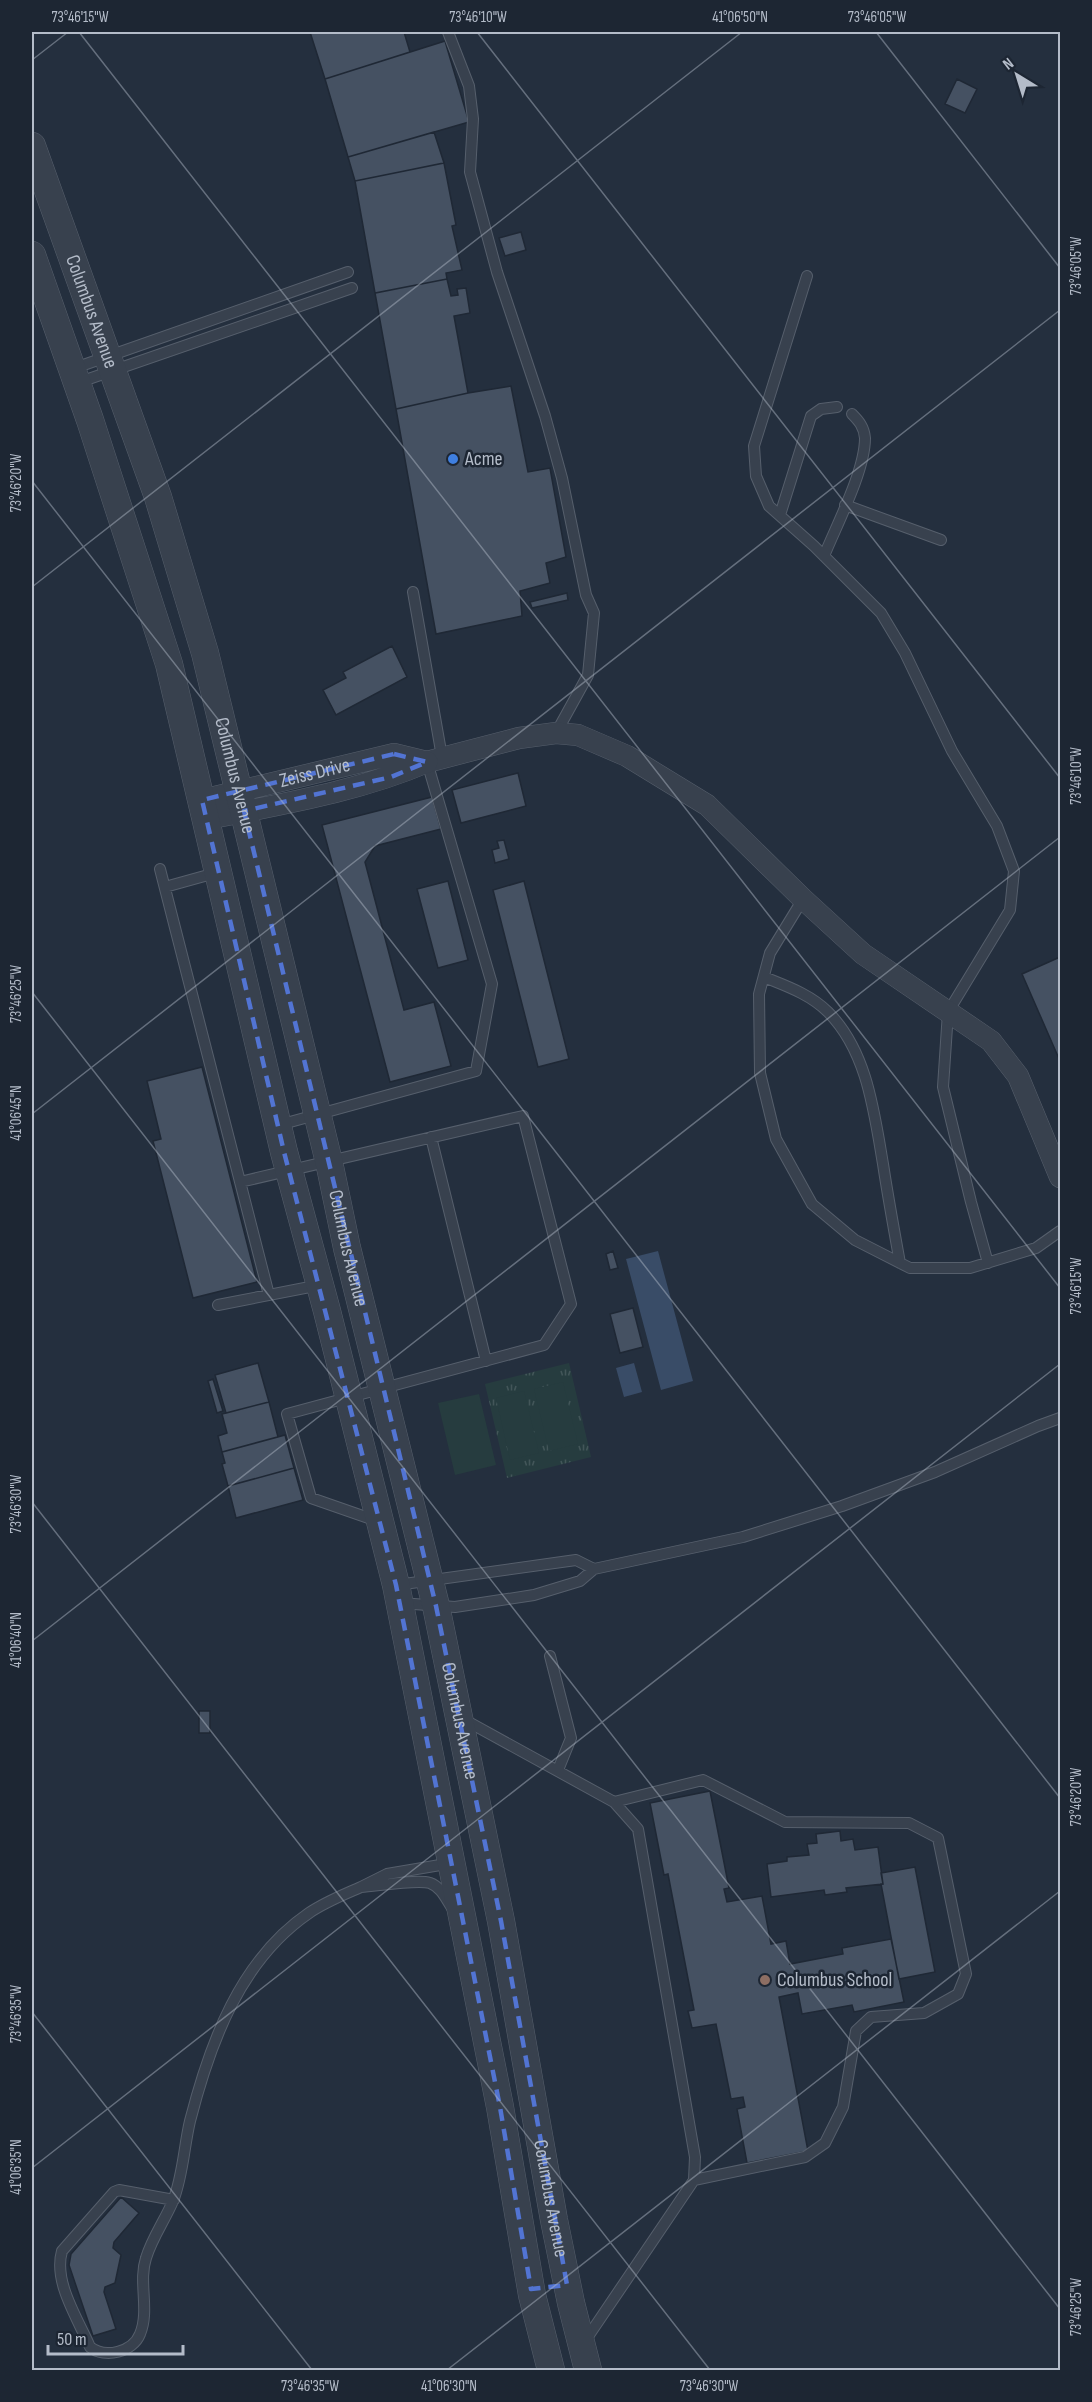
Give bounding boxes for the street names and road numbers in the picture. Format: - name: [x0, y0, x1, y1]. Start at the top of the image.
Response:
- street label: Columbus Avenue: [60, 252, 123, 372]
- street label: Columbus Avenue: [209, 715, 261, 836]
- street label: Zeiss Drive: [277, 753, 353, 793]
- street label: Columbus Avenue: [323, 1188, 373, 1309]
- street label: Columbus Avenue: [436, 1660, 484, 1782]
- street label: Columbus Avenue: [528, 2138, 573, 2259]

